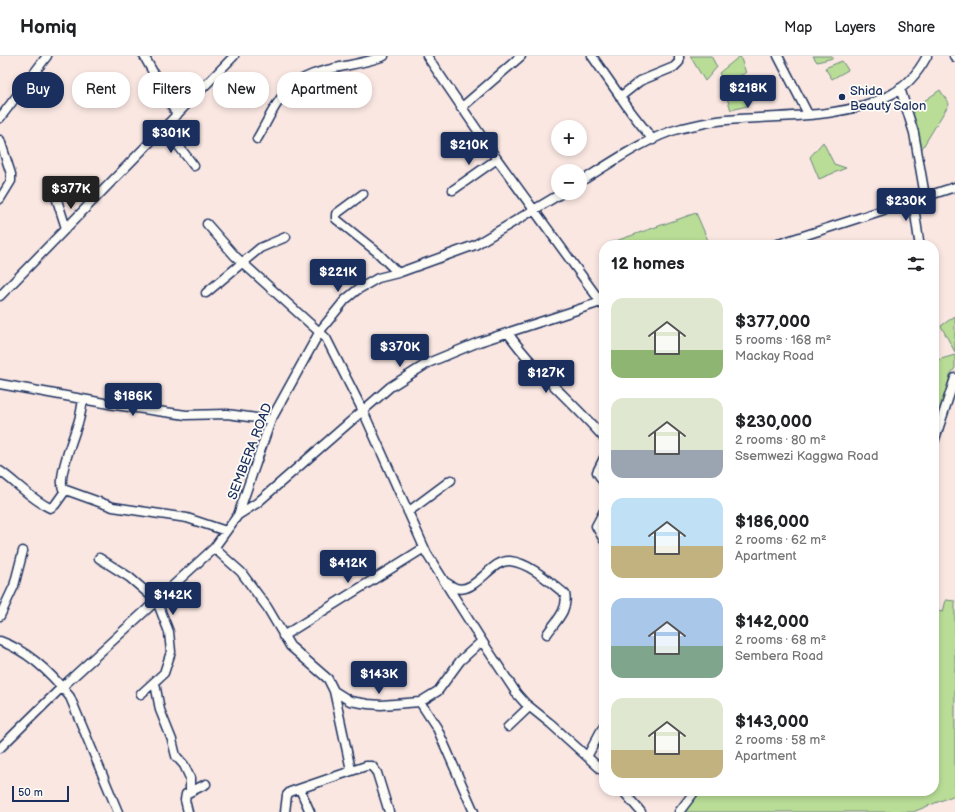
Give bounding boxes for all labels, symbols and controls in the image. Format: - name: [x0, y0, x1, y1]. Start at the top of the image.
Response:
- text: Homiq: [20, 16, 77, 39]
- text: Map: [784, 19, 812, 36]
- text: Layers: [834, 19, 876, 36]
- text: Share: [898, 19, 935, 36]
- chip: Buy: [12, 72, 64, 108]
- chip: Rent: [72, 72, 130, 108]
- chip: Filters: [138, 72, 205, 108]
- chip: New: [213, 72, 269, 108]
- chip: Apartment: [277, 72, 372, 108]
- pin: $218K: [720, 75, 776, 109]
- text: $218K: [729, 80, 767, 96]
- place label: Shida Beauty Salon: [850, 83, 926, 114]
- marker: Shida Beauty Salon: [837, 92, 847, 102]
- pin: $301K: [143, 120, 199, 154]
- map controls: [551, 120, 587, 200]
- button: +: [551, 120, 587, 156]
- text: $301K: [152, 125, 190, 141]
- pin: $210K: [441, 132, 497, 166]
- text: $210K: [450, 137, 488, 153]
- button: −: [551, 164, 587, 200]
- pin: $377K: [43, 176, 99, 210]
- text: $377K: [51, 181, 91, 197]
- pin: $230K: [878, 188, 934, 222]
- text: $230K: [886, 193, 926, 209]
- icon: filters: [905, 253, 927, 275]
- text: 12 homes: [611, 254, 685, 274]
- pin: $221K: [310, 259, 366, 293]
- text: $221K: [319, 264, 357, 280]
- text: $377,000: [735, 312, 810, 332]
- icon: home: [643, 314, 691, 362]
- text: 5 rooms · 168 m²: [735, 332, 831, 348]
- pin: $370K: [372, 334, 428, 368]
- text: $370K: [380, 339, 420, 355]
- text: Mackay Road: [735, 348, 814, 364]
- pin: $127K: [518, 360, 574, 394]
- text: $127K: [527, 365, 565, 381]
- pin: $186K: [105, 383, 161, 417]
- text: $186K: [114, 388, 152, 404]
- street label: SEMBERA ROAD: [224, 401, 276, 502]
- text: $230,000: [735, 412, 812, 432]
- icon: home: [643, 414, 691, 462]
- text: 2 rooms · 80 m²: [735, 432, 826, 448]
- text: Ssemwezi Kaggwa Road: [735, 448, 878, 464]
- text: $186,000: [735, 512, 809, 532]
- icon: home: [643, 514, 691, 562]
- text: 2 rooms · 62 m²: [735, 532, 827, 548]
- text: Apartment: [735, 548, 796, 564]
- pin: $412K: [320, 550, 376, 584]
- text: $412K: [329, 555, 367, 571]
- pin: $142K: [145, 582, 201, 616]
- text: $142K: [154, 587, 192, 603]
- text: $142,000: [735, 612, 809, 632]
- icon: home: [643, 614, 691, 662]
- text: 2 rooms · 68 m²: [735, 632, 826, 648]
- text: Sembera Road: [735, 648, 823, 664]
- pin: $143K: [351, 661, 407, 695]
- text: $143K: [360, 666, 398, 682]
- text: $143,000: [735, 712, 809, 732]
- icon: home: [643, 714, 691, 762]
- text: 2 rooms · 58 m²: [735, 732, 826, 748]
- text: Apartment: [735, 748, 796, 764]
- scale bar: [12, 784, 69, 803]
- text: 50 m: [18, 786, 43, 799]

